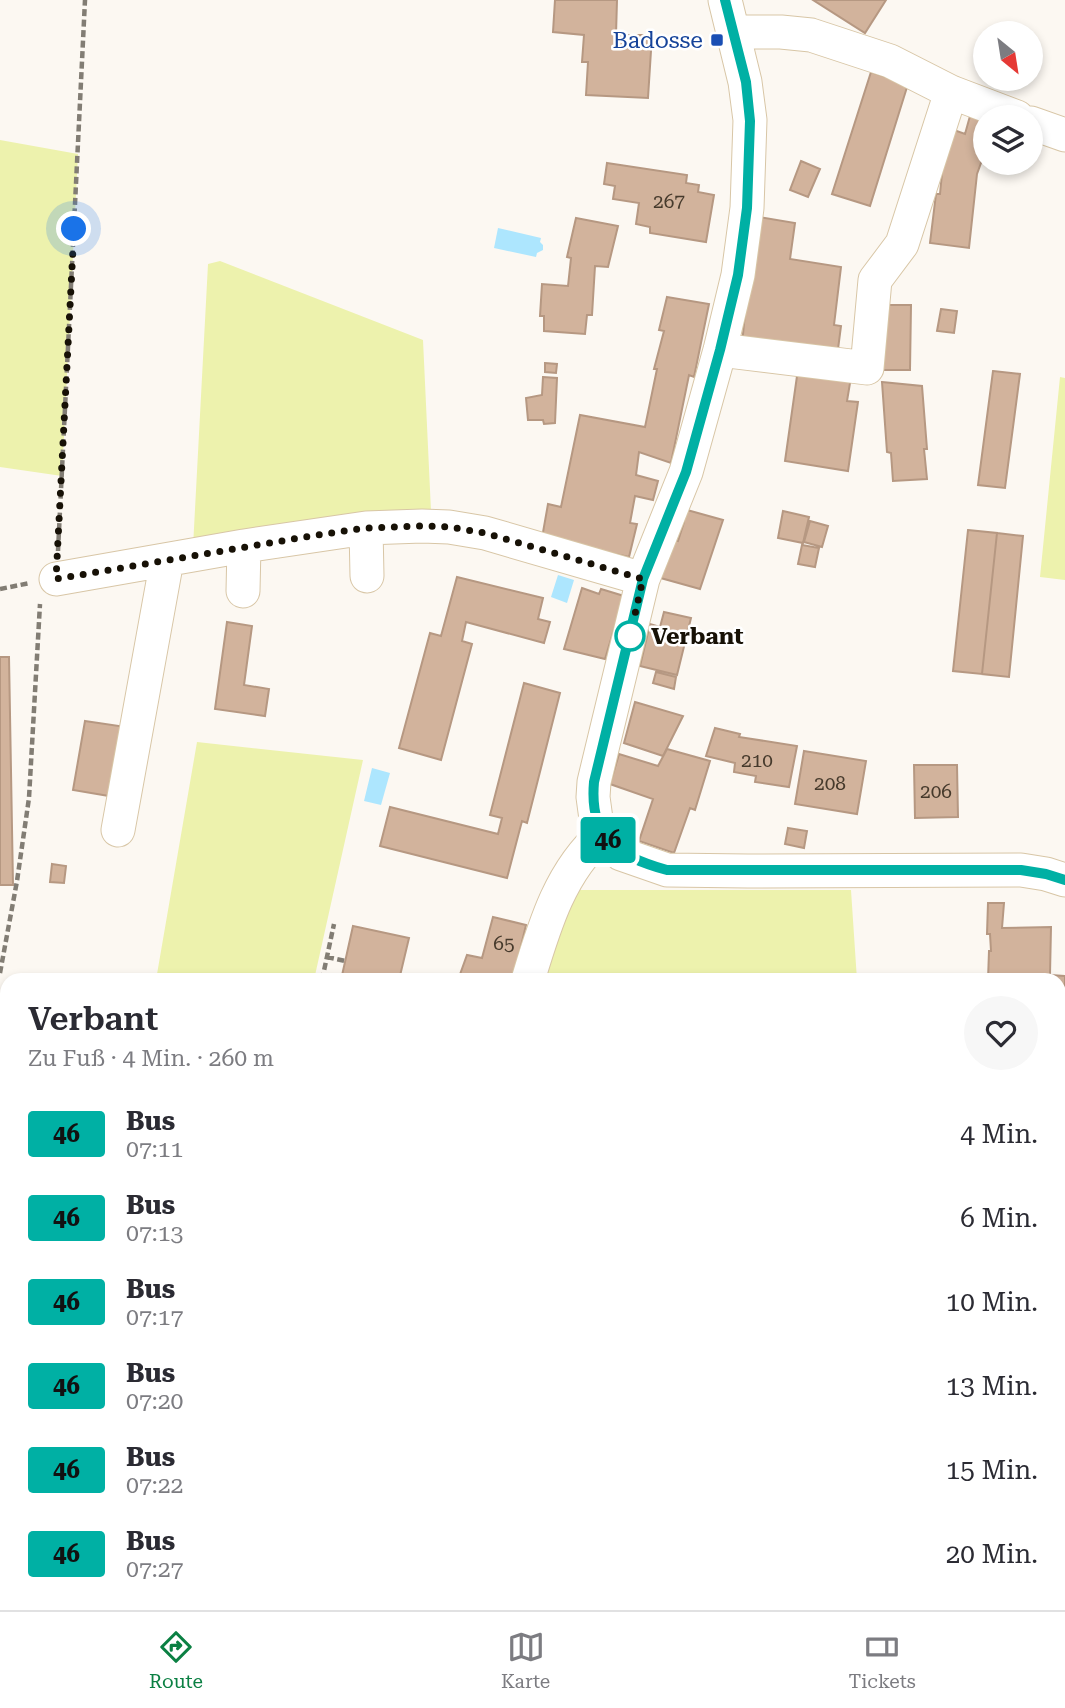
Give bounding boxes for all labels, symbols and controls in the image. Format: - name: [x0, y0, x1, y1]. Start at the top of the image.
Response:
- north arrow: [973, 21, 1043, 91]
- map controls: [973, 21, 1043, 175]
- place label: Badosse: [612, 27, 703, 54]
- marker: Badosse: [709, 32, 725, 48]
- button: layers: [973, 105, 1043, 175]
- house number: 267: [653, 190, 685, 213]
- your location: [56, 211, 91, 246]
- marker: Verbant: [615, 621, 645, 651]
- place label: Verbant: [651, 623, 744, 650]
- house number: 210: [741, 749, 773, 772]
- house number: 208: [814, 772, 846, 795]
- house number: 206: [920, 780, 952, 803]
- line badge: 46: [576, 817, 640, 863]
- text: 46: [595, 826, 621, 854]
- house number: 65: [493, 932, 515, 955]
- button: heart: [964, 996, 1038, 1070]
- text: Verbant: [28, 999, 158, 1038]
- text: Zu Fuß · 4 Min. · 260 m: [28, 1045, 274, 1072]
- text: Bus: [126, 1106, 175, 1136]
- text: 4 Min.: [960, 1119, 1038, 1149]
- text: 46: [53, 1120, 80, 1148]
- text: 07:11: [126, 1136, 183, 1163]
- text: Bus: [126, 1190, 175, 1220]
- text: 6 Min.: [960, 1203, 1038, 1233]
- text: 46: [53, 1204, 80, 1232]
- text: 07:13: [126, 1220, 183, 1247]
- text: Bus: [126, 1274, 175, 1304]
- text: 10 Min.: [946, 1287, 1038, 1317]
- text: 46: [53, 1288, 80, 1316]
- text: 07:17: [126, 1304, 183, 1331]
- text: Bus: [126, 1358, 175, 1388]
- text: 13 Min.: [946, 1371, 1038, 1401]
- text: 46: [53, 1372, 80, 1400]
- text: 07:20: [126, 1388, 183, 1415]
- text: Bus: [126, 1442, 175, 1472]
- text: 15 Min.: [946, 1455, 1038, 1485]
- text: 46: [53, 1456, 80, 1484]
- text: 07:22: [126, 1472, 183, 1499]
- text: Bus: [126, 1526, 175, 1556]
- text: 20 Min.: [946, 1539, 1038, 1569]
- text: 46: [53, 1540, 80, 1568]
- text: 07:27: [126, 1556, 183, 1583]
- tab: Route: [149, 1628, 203, 1693]
- tab: Karte: [501, 1628, 550, 1693]
- tab: Tickets: [848, 1628, 916, 1693]

